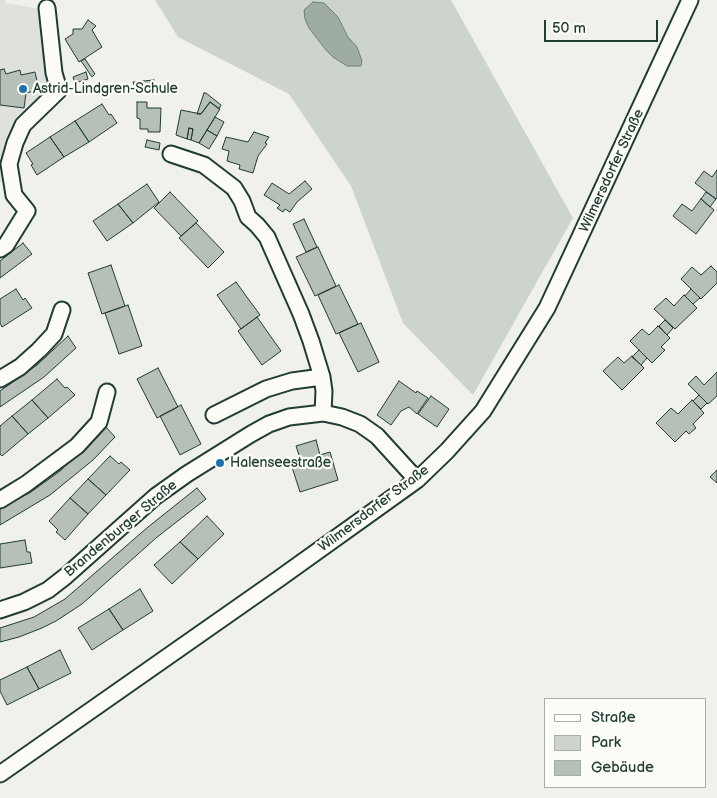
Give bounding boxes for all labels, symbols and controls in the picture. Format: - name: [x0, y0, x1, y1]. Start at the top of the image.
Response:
- scale bar: [547, 10, 661, 42]
- text: 50 m: [552, 19, 586, 38]
- place label: Astrid-Lindgren-Schule: [33, 81, 178, 97]
- marker: Astrid-Lindgren-Schule: [17, 83, 29, 95]
- street label: Wilmersdorfer Straße: [576, 107, 648, 235]
- place label: Halenseestraße: [230, 455, 331, 471]
- marker: Halenseestraße: [214, 457, 226, 469]
- street label: Wilmersdorfer Straße: [315, 462, 433, 556]
- street label: Brandenburger Straße: [61, 477, 181, 581]
- legend: [544, 698, 707, 788]
- text: Straße: [591, 708, 636, 727]
- text: Park: [591, 733, 621, 752]
- text: Gebäude: [591, 758, 654, 777]

